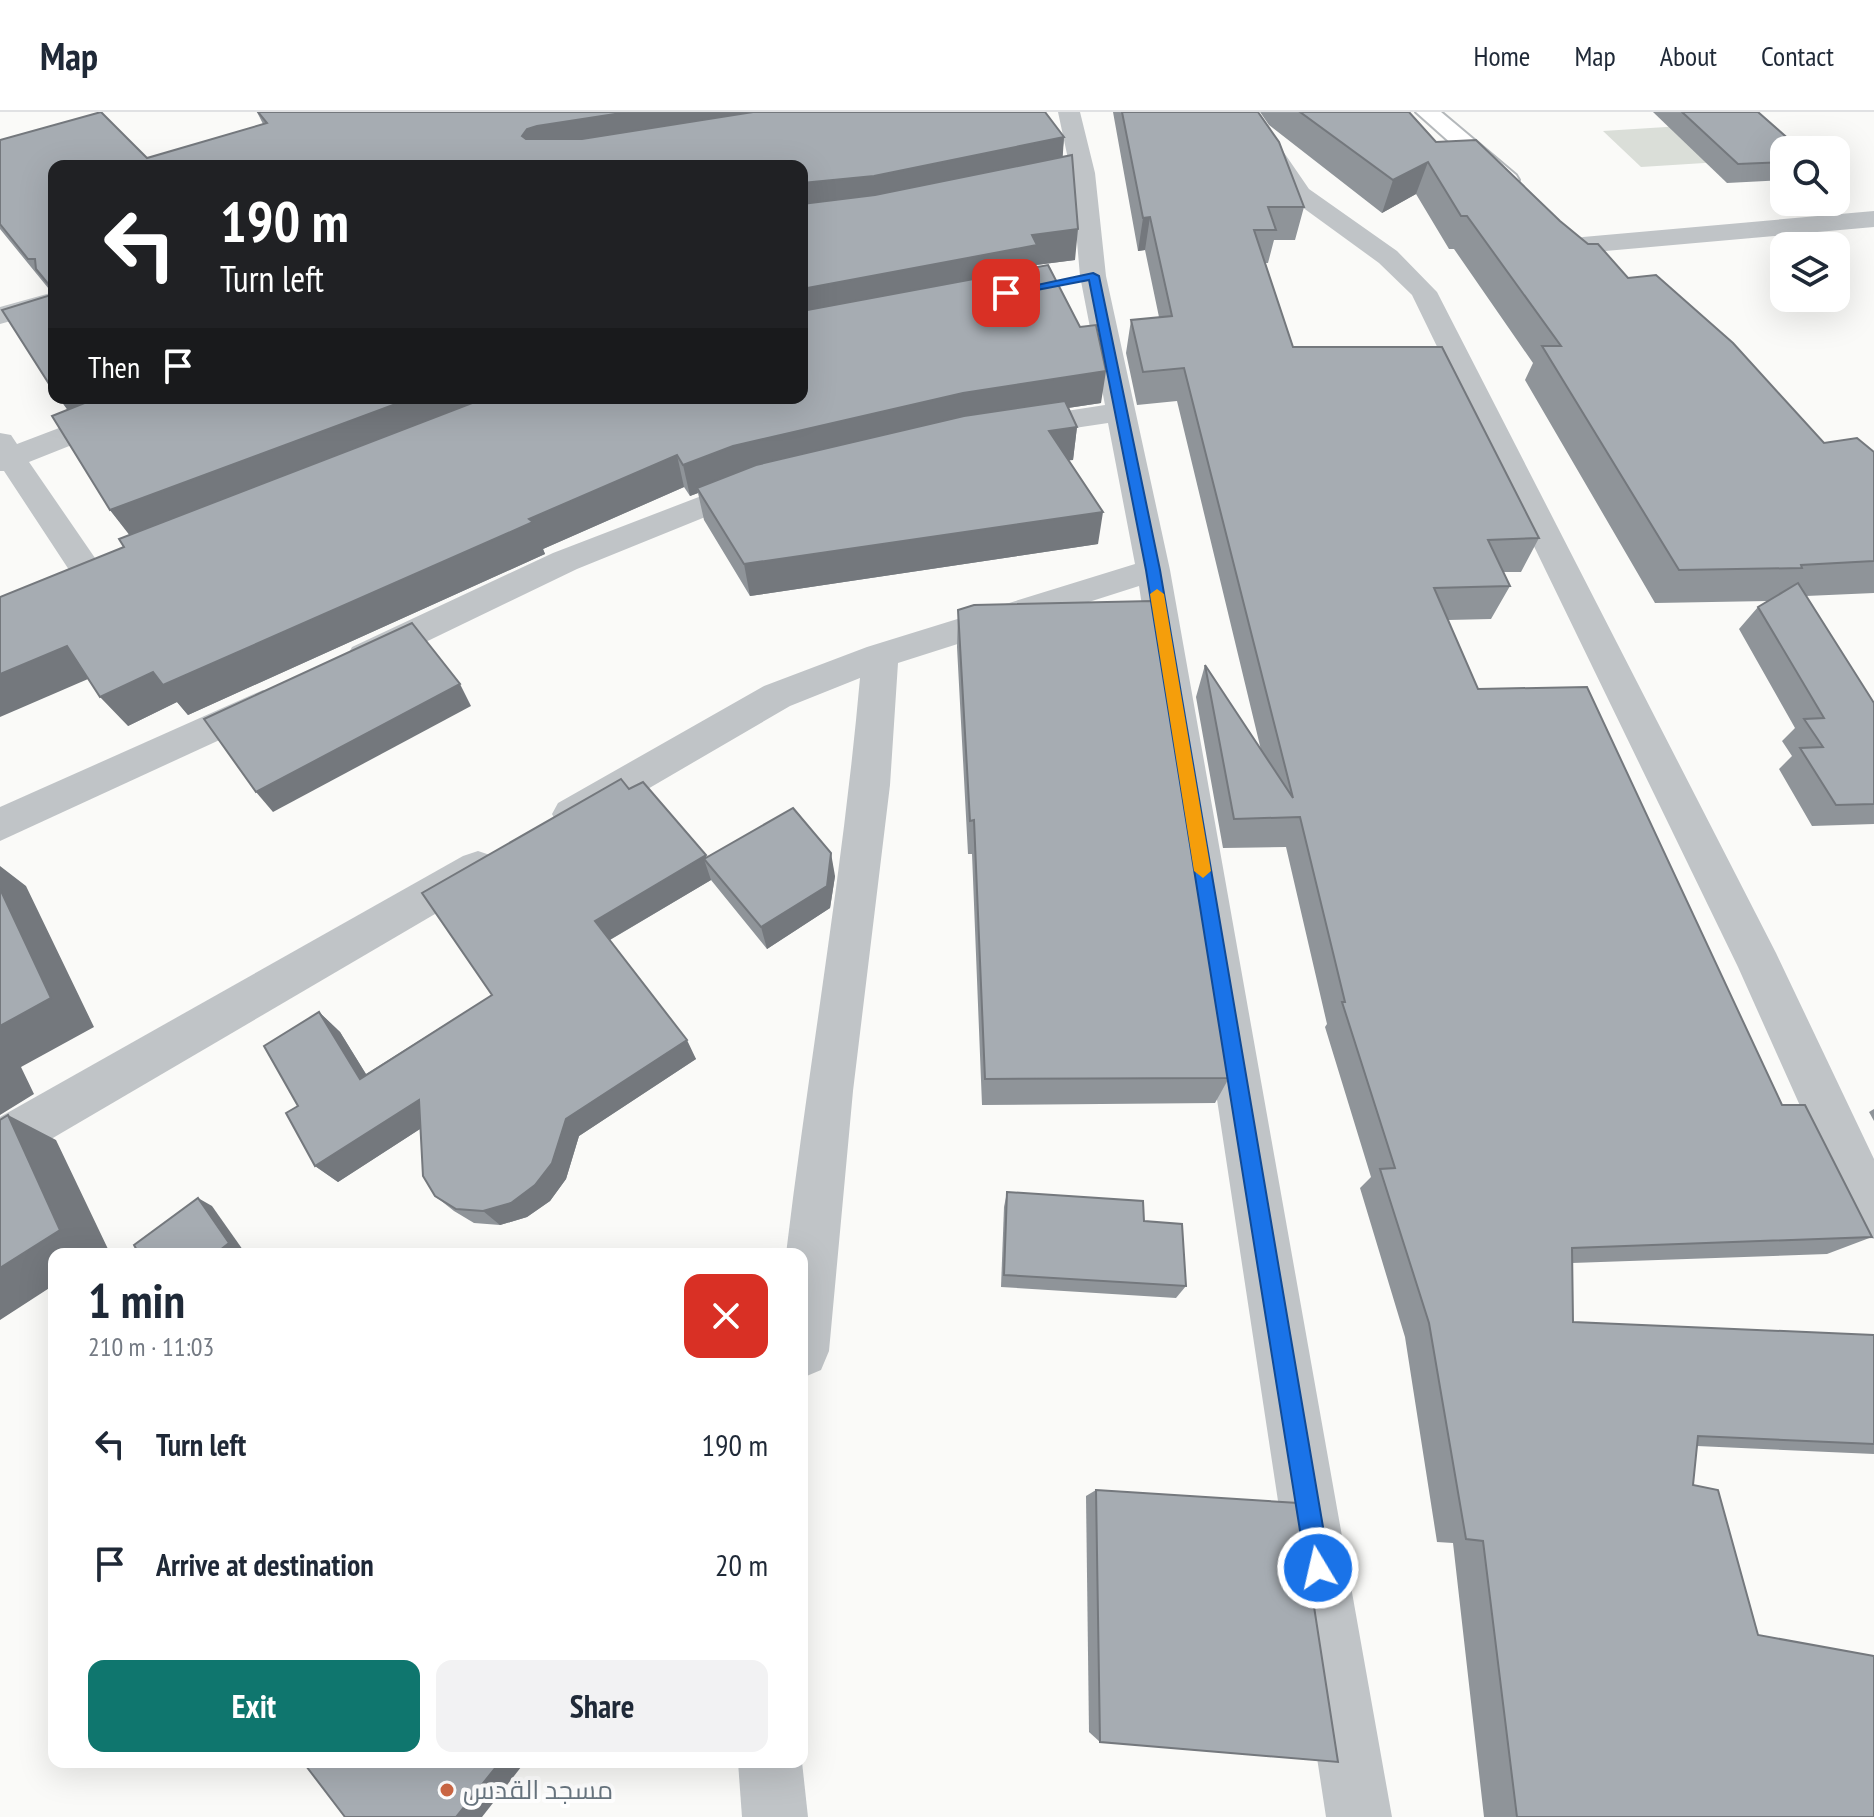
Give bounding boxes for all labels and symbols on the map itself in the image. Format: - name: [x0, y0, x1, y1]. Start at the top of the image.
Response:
- pin: [972, 259, 1040, 327]
- position arrow: [1276, 1526, 1360, 1610]
- place label: مسجد القدس: [463, 1773, 613, 1806]
- marker: مسجد القدس: [438, 1781, 456, 1799]

